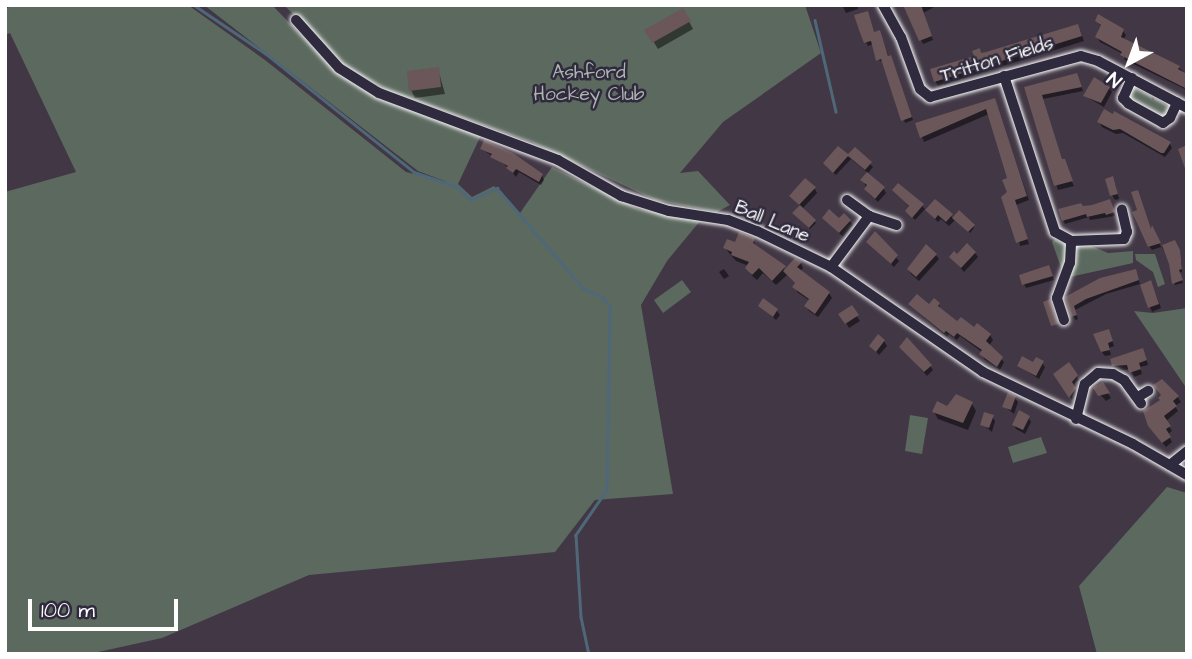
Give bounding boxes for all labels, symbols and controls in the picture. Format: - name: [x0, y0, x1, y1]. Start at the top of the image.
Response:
- north arrow: [1094, 28, 1164, 98]
- street label: Tritton Fields: [938, 32, 1056, 88]
- park label: Ashford Hockey Club: [534, 62, 644, 106]
- text: N: [1102, 65, 1128, 93]
- street label: Ball Lane: [731, 196, 813, 248]
- scale bar: [32, 586, 182, 630]
- text: 100 m: [41, 596, 95, 625]

